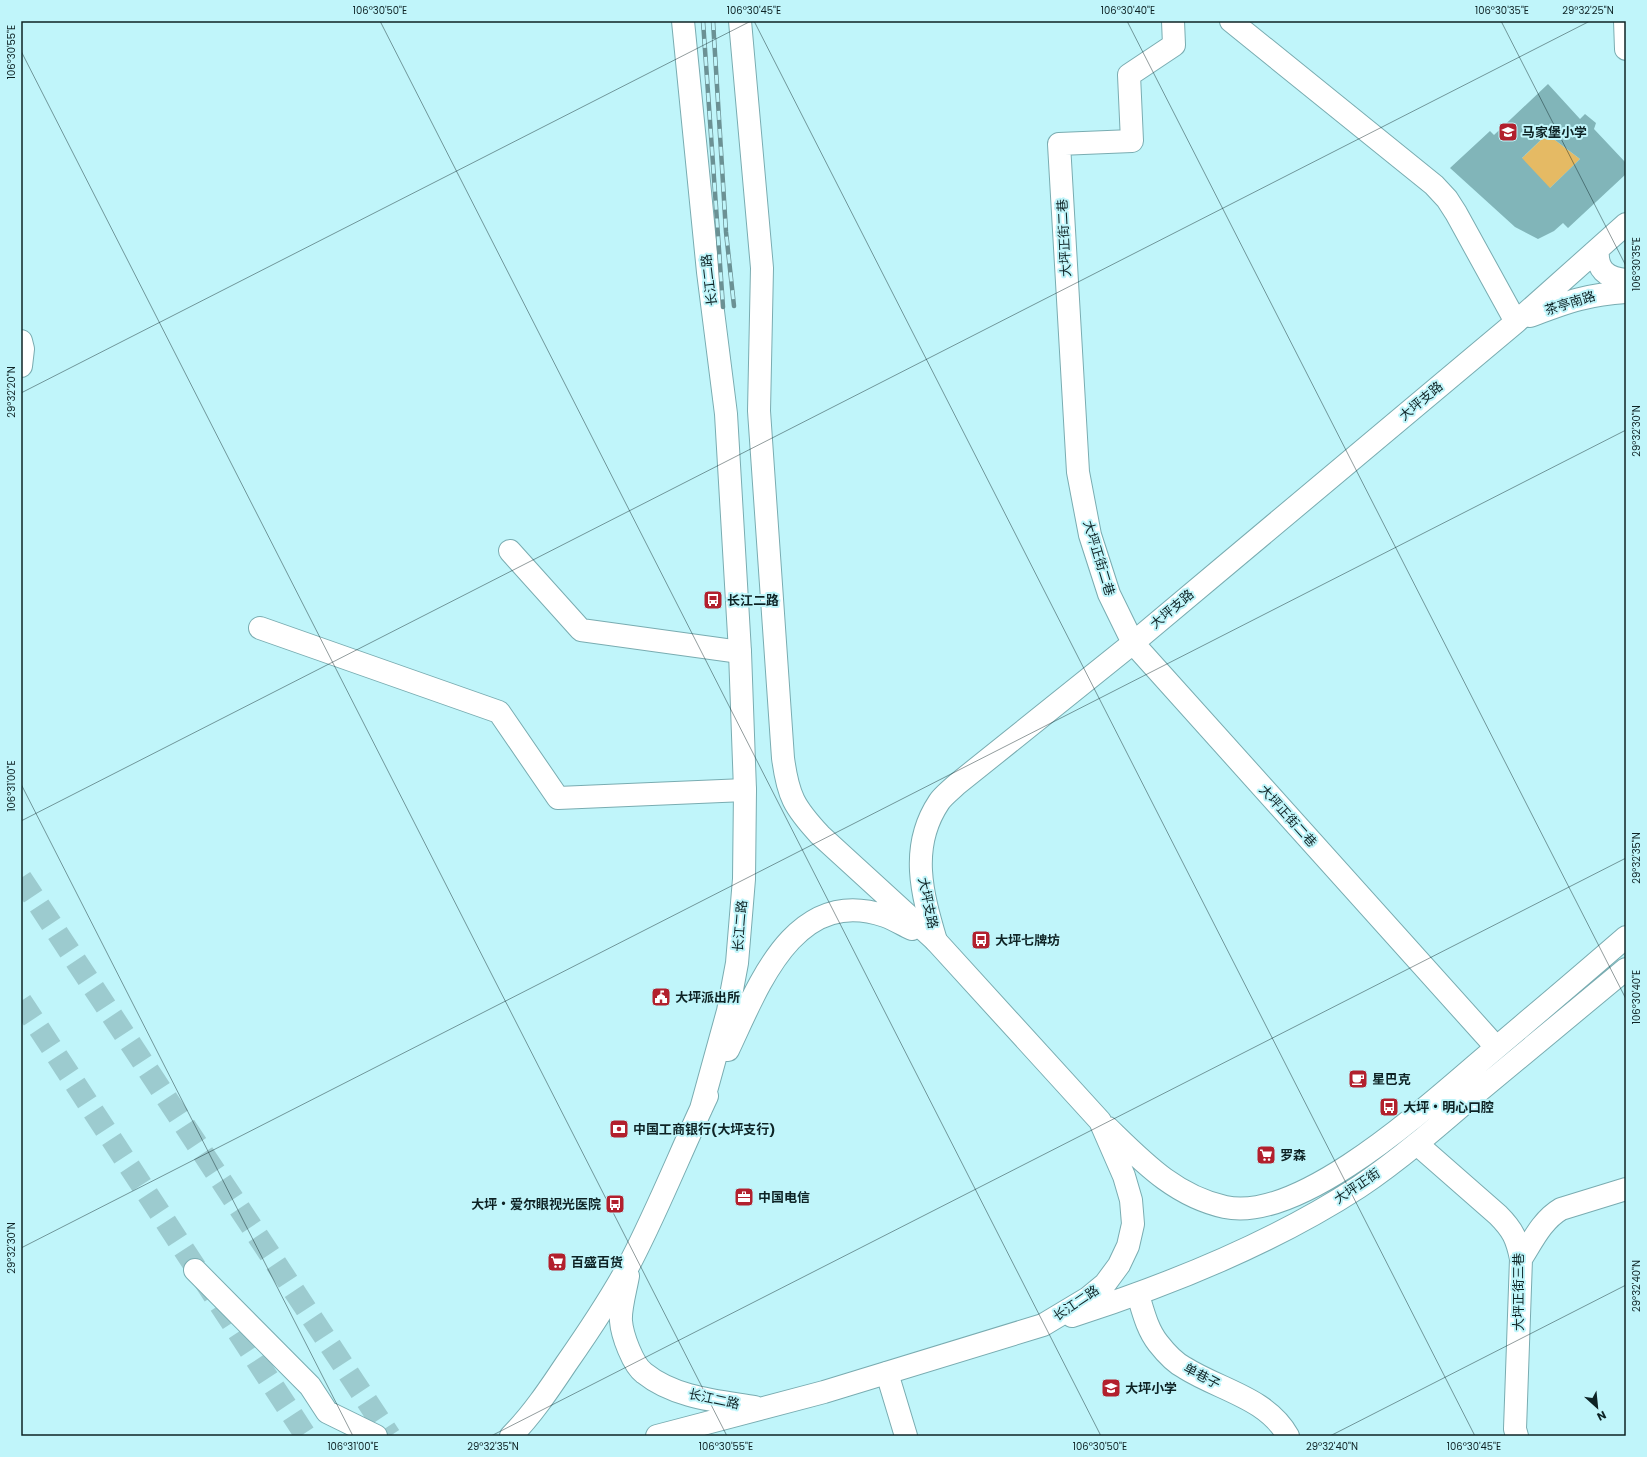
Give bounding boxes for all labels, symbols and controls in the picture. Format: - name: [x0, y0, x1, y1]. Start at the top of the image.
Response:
- text: 106°30'50"E: [353, 3, 407, 18]
- text: 106°30'45"E: [727, 3, 781, 18]
- text: 106°30'40"E: [1101, 3, 1155, 18]
- text: 106°30'35"E: [1475, 3, 1529, 18]
- text: 29°32'25"N: [1562, 3, 1614, 18]
- text: 106°30'55"E: [4, 25, 19, 79]
- school or university icon: 马家堡小学: [1497, 121, 1519, 143]
- place label: 马家堡小学: [1522, 123, 1587, 142]
- street label: 大坪正街二巷: [1052, 199, 1076, 277]
- text: 106°30'35"E: [1629, 237, 1644, 291]
- street label: 长江二路: [696, 253, 722, 307]
- street label: 茶亭南路: [1542, 286, 1598, 320]
- text: 29°32'20"N: [4, 366, 19, 418]
- street label: 大坪支路: [1395, 377, 1447, 425]
- text: 29°32'30"N: [1629, 405, 1644, 457]
- street label: 大坪正街二巷: [1079, 518, 1119, 598]
- street label: 大坪支路: [1146, 585, 1198, 633]
- bus stop icon: 长江二路: [702, 589, 724, 611]
- place label: 长江二路: [727, 591, 779, 610]
- text: 106°31'00"E: [4, 760, 19, 812]
- street label: 大坪正街二巷: [1255, 781, 1321, 851]
- text: 29°32'35"N: [1629, 832, 1644, 884]
- street label: 大坪支路: [913, 876, 943, 930]
- street label: 长江二路: [728, 899, 752, 953]
- bus stop icon: 大坪七牌坊: [970, 929, 992, 951]
- place label: 大坪七牌坊: [995, 931, 1060, 950]
- text: 106°30'40"E: [1629, 970, 1644, 1024]
- public building icon: 大坪派出所: [650, 986, 672, 1008]
- place label: 大坪派出所: [675, 988, 740, 1007]
- cafe icon: 星巴克: [1347, 1068, 1369, 1090]
- place label: 星巴克: [1372, 1070, 1411, 1089]
- bus stop icon: 大坪‧明心口腔: [1378, 1096, 1400, 1118]
- place label: 大坪‧明心口腔: [1403, 1098, 1494, 1117]
- bank icon: 中国工商银行(大坪支行): [608, 1118, 630, 1140]
- place label: 中国工商银行(大坪支行): [633, 1120, 775, 1139]
- supermarket icon: 罗森: [1255, 1144, 1277, 1166]
- place label: 罗森: [1280, 1146, 1306, 1165]
- street label: 大坪正街: [1330, 1164, 1384, 1208]
- office icon: 中国电信: [733, 1186, 755, 1208]
- place label: 中国电信: [758, 1188, 810, 1207]
- bus stop icon: 大坪‧爱尔眼视光医院: [604, 1193, 626, 1215]
- place label: 大坪‧爱尔眼视光医院: [471, 1195, 601, 1214]
- text: 29°32'30"N: [4, 1222, 19, 1274]
- supermarket icon: 百盛百货: [546, 1251, 568, 1273]
- place label: 百盛百货: [571, 1253, 623, 1272]
- street label: 大坪正街三巷: [1509, 1253, 1528, 1331]
- text: 29°32'40"N: [1629, 1260, 1644, 1312]
- street label: 长江二路: [1049, 1281, 1103, 1325]
- street label: 单巷子: [1180, 1358, 1224, 1394]
- school or university icon: 大坪小学: [1100, 1377, 1122, 1399]
- place label: 大坪小学: [1125, 1379, 1177, 1398]
- street label: 长江二路: [687, 1384, 741, 1414]
- north arrow: [1577, 1387, 1617, 1427]
- text: N: [1594, 1407, 1609, 1425]
- text: 106°31'00"E: [327, 1439, 379, 1454]
- text: 29°32'35"N: [467, 1439, 519, 1454]
- text: 106°30'55"E: [699, 1439, 753, 1454]
- text: 106°30'50"E: [1073, 1439, 1127, 1454]
- text: 29°32'40"N: [1306, 1439, 1358, 1454]
- text: 106°30'45"E: [1447, 1439, 1501, 1454]

